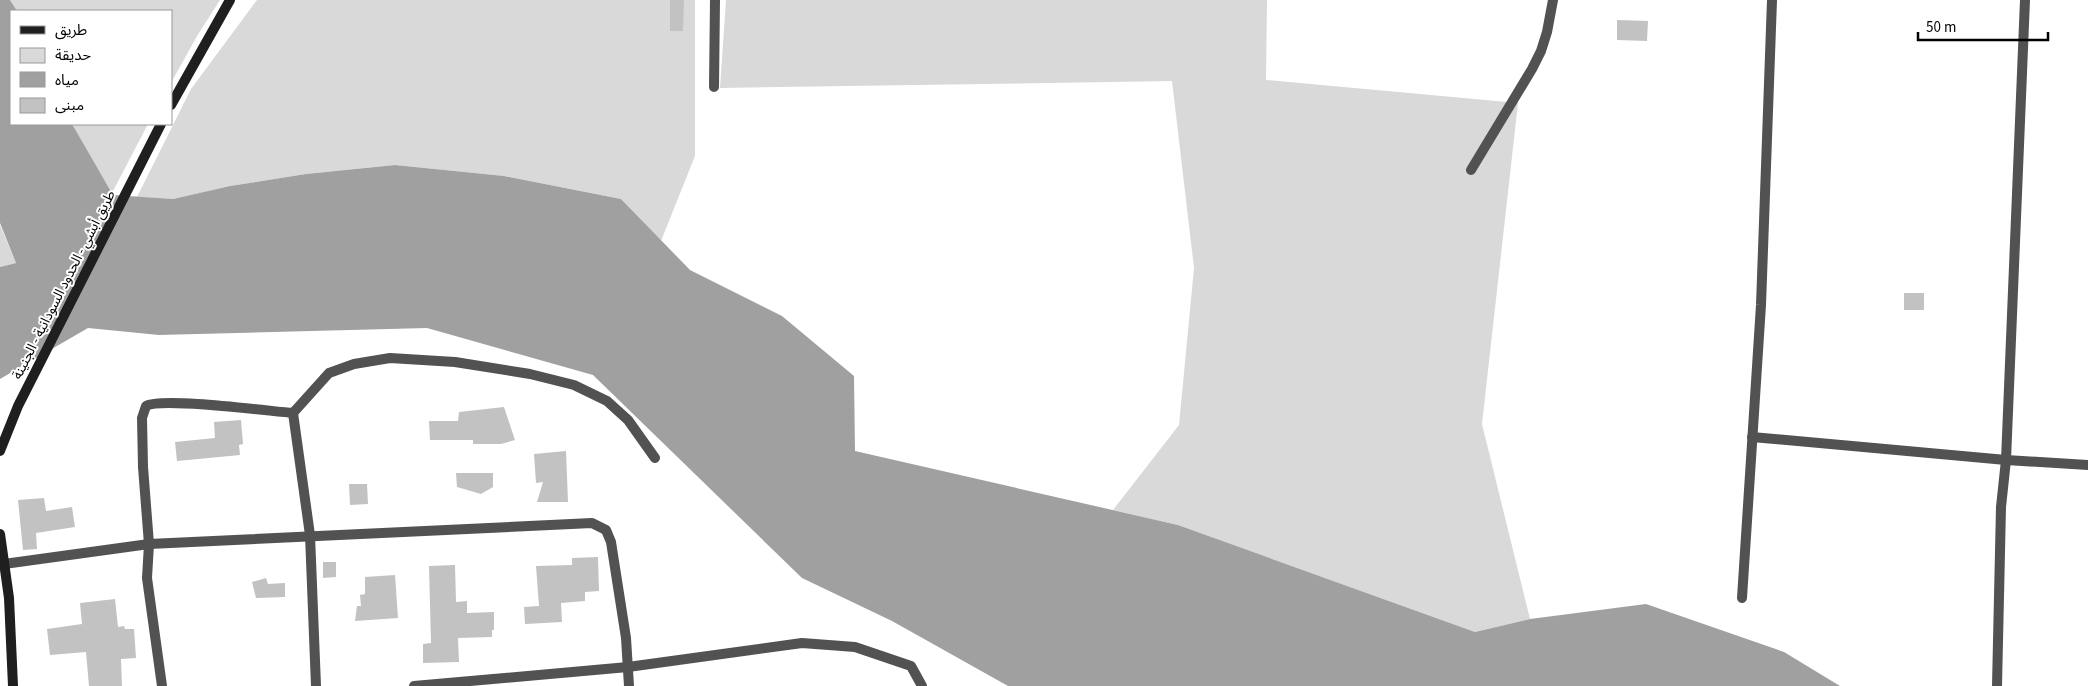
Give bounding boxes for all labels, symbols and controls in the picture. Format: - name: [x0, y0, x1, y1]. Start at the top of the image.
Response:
- legend: [10, 10, 172, 125]
- scale bar: [1918, 10, 2048, 42]
- text: 50 m: [1926, 17, 1956, 38]
- text: طريق: [55, 20, 87, 41]
- text: حديقة: [55, 45, 91, 66]
- text: مياه: [55, 70, 79, 91]
- text: مبنى: [55, 95, 84, 116]
- street label: طريق أبشي - الحدود السودانية - الجنينة: [7, 187, 121, 383]

